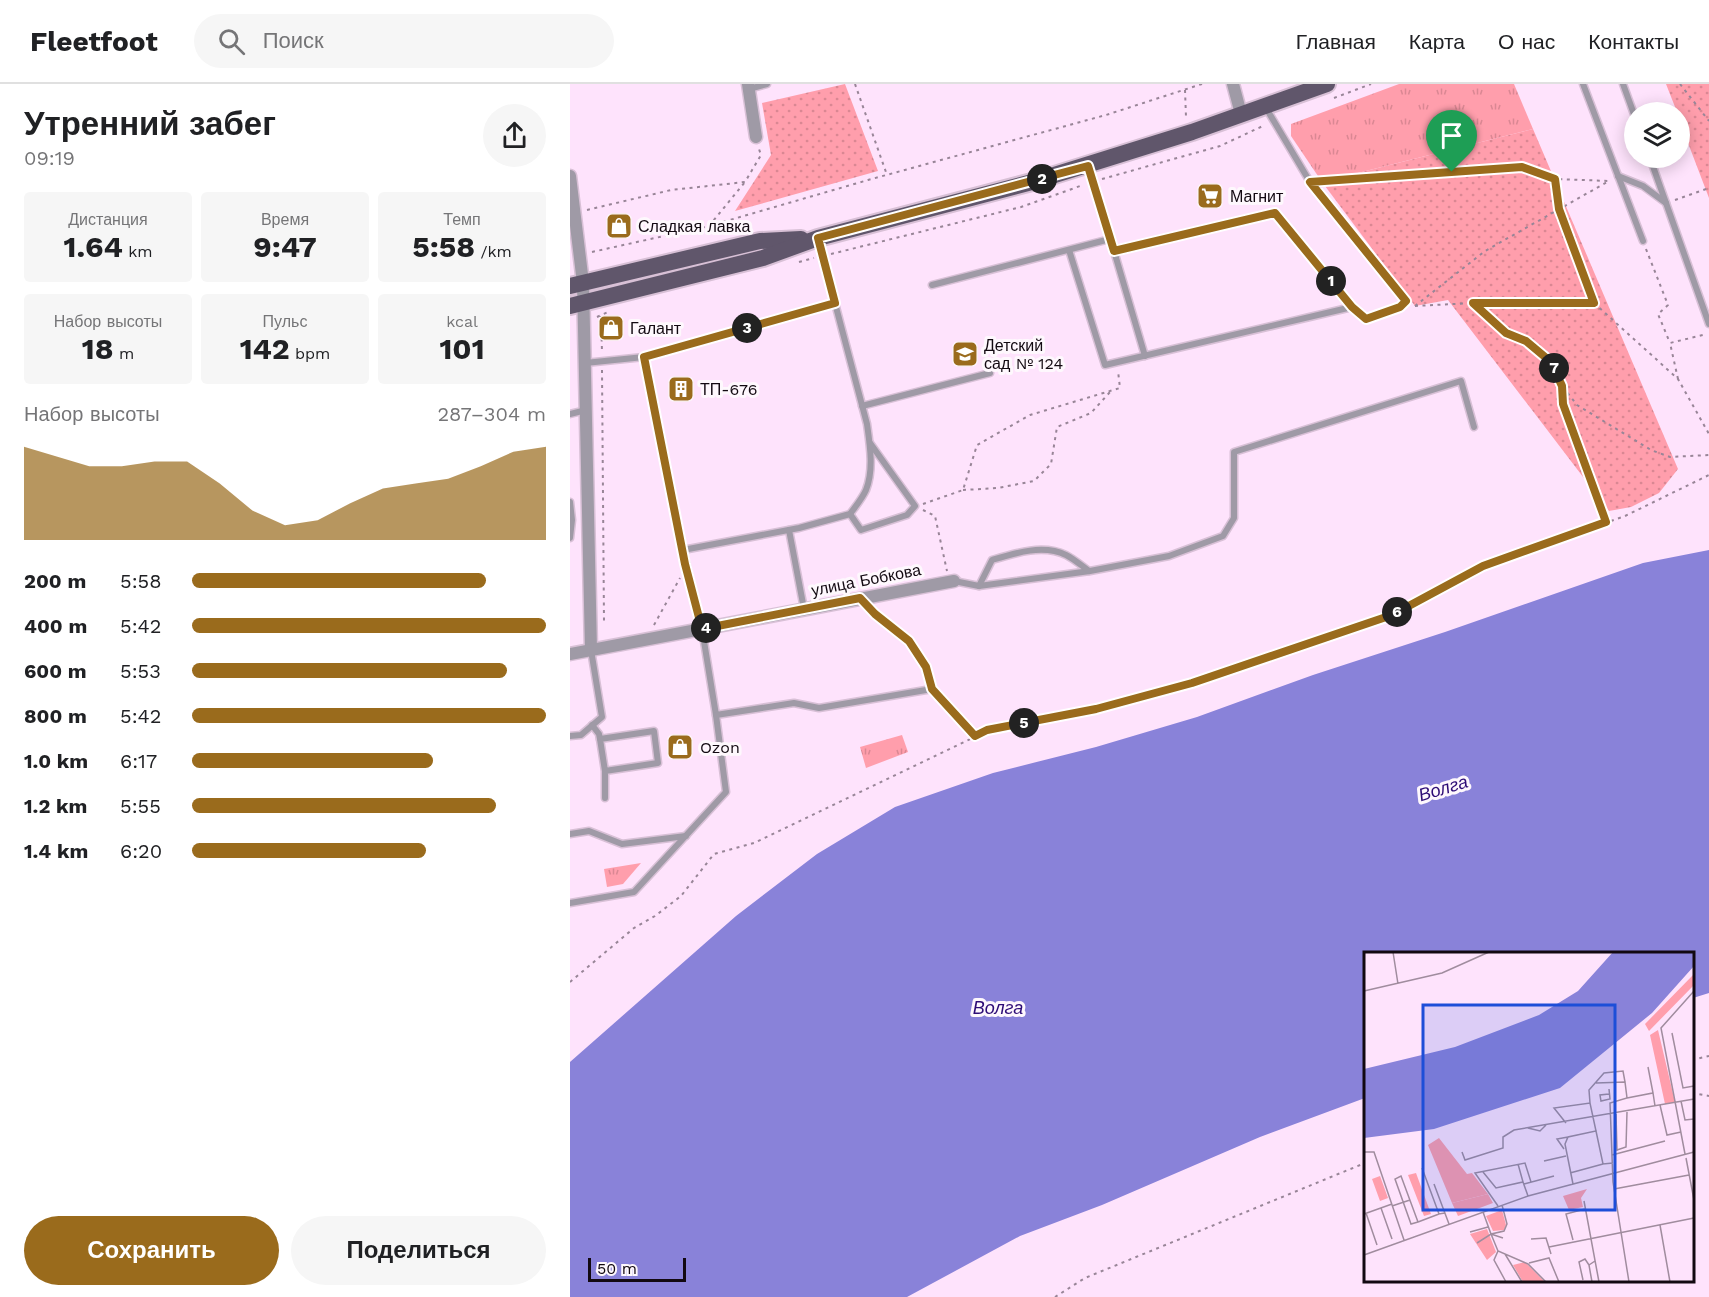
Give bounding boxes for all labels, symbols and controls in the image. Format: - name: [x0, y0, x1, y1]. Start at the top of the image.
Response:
- search box: [194, 14, 614, 68]
- text: Fleetfoot: [30, 25, 158, 58]
- icon: search: [215, 25, 248, 58]
- text: Поиск: [263, 28, 324, 53]
- text: Главная: [1296, 29, 1376, 54]
- text: Карта: [1409, 29, 1465, 54]
- text: О нас: [1498, 29, 1555, 54]
- text: Контакты: [1588, 29, 1679, 54]
- map controls: [1624, 102, 1690, 168]
- button: layers: [1624, 102, 1690, 168]
- text: Утренний забег: [24, 104, 276, 143]
- button: share: [483, 104, 546, 167]
- pin: [1426, 110, 1477, 172]
- icon: arrive: [1435, 119, 1468, 152]
- text: 09:19: [24, 146, 75, 170]
- pin: 2: [1027, 164, 1057, 194]
- text: 2: [1037, 169, 1047, 188]
- supermarket icon: Магнит: [1195, 181, 1225, 211]
- place label: Магнит: [1230, 187, 1284, 206]
- text: Дистанция: [68, 210, 148, 229]
- text: Время: [261, 210, 309, 229]
- text: Темп: [443, 210, 481, 229]
- shop icon: Сладкая лавка: [604, 211, 634, 241]
- place label: Сладкая лавка: [638, 217, 751, 236]
- text: 1.64: [63, 229, 123, 264]
- text: 9:47: [253, 229, 317, 264]
- text: 5:58: [412, 229, 475, 264]
- text: km: [123, 242, 153, 261]
- text: /km: [475, 242, 512, 261]
- pin: 1: [1316, 266, 1346, 296]
- text: 1: [1328, 271, 1334, 290]
- text: Набор высоты: [54, 312, 162, 331]
- text: Пульс: [263, 312, 307, 331]
- text: kcal: [446, 312, 478, 331]
- shop icon: Галант: [596, 313, 626, 343]
- pin: 3: [732, 313, 762, 343]
- text: 3: [742, 318, 752, 337]
- place label: Галант: [630, 319, 682, 338]
- text: 18: [82, 331, 114, 366]
- text: 142: [240, 331, 290, 366]
- text: 101: [439, 331, 485, 366]
- place label: Детский сад № 124: [984, 336, 1063, 373]
- school or university icon: Детский сад № 124: [950, 339, 980, 369]
- text: m: [114, 344, 134, 363]
- text: bpm: [290, 344, 330, 363]
- pin: 7: [1539, 353, 1569, 383]
- text: 7: [1549, 358, 1559, 377]
- building icon: ТП-676: [666, 374, 696, 404]
- place label: ТП-676: [700, 380, 757, 399]
- text: Набор высоты: [24, 402, 160, 426]
- text: 287–304 m: [437, 402, 546, 426]
- street label: улица Бобкова: [810, 560, 923, 600]
- text: 200 m: [24, 569, 86, 593]
- text: 5:58: [120, 569, 162, 593]
- pin: 6: [1382, 597, 1412, 627]
- text: 6: [1392, 602, 1402, 621]
- pin: 4: [691, 613, 721, 643]
- text: 400 m: [24, 614, 87, 638]
- text: 5:42: [120, 614, 161, 638]
- text: 4: [701, 618, 711, 637]
- text: 600 m: [24, 659, 87, 683]
- text: 5:53: [120, 659, 161, 683]
- text: 800 m: [24, 704, 87, 728]
- text: 5:42: [120, 704, 161, 728]
- pin: 5: [1009, 708, 1039, 738]
- text: 5: [1019, 713, 1029, 732]
- shop icon: Ozon: [665, 732, 695, 762]
- place label: Ozon: [700, 738, 740, 757]
- text: 1.0 km: [24, 749, 88, 773]
- text: 6:17: [120, 749, 157, 773]
- water label: Волга: [1416, 771, 1470, 805]
- text: 1.2 km: [24, 794, 87, 818]
- text: 5:55: [120, 794, 161, 818]
- text: 1.4 km: [24, 839, 88, 863]
- text: 6:20: [120, 839, 162, 863]
- inset map: [1364, 952, 1694, 1282]
- water label: Волга: [973, 997, 1023, 1018]
- button: Сохранить: [24, 1216, 279, 1285]
- button: Поделиться: [291, 1216, 546, 1285]
- scale bar: [588, 1255, 686, 1282]
- text: 50 m: [597, 1259, 637, 1278]

